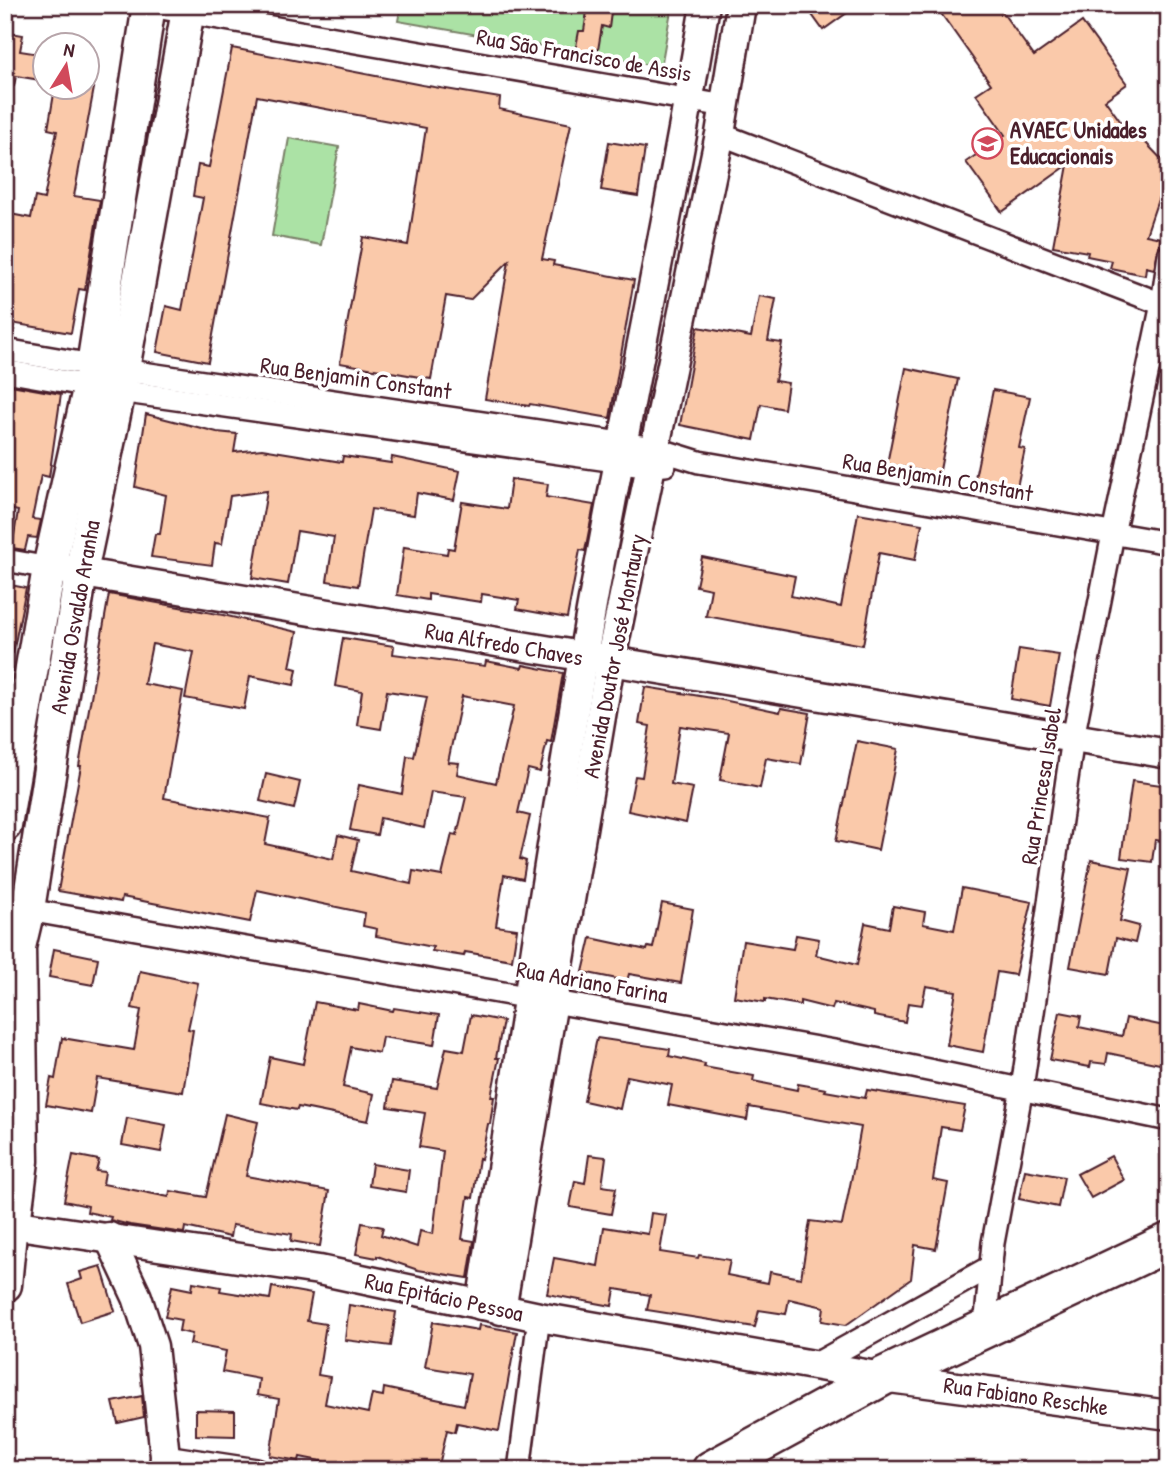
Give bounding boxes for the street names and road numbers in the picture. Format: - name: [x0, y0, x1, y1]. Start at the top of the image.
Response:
- street label: Rua São Francisco de Assis: [474, 20, 694, 89]
- street label: Rua Benjamin Constant: [259, 349, 455, 406]
- street label: Rua Benjamin Constant: [841, 445, 1037, 509]
- street label: Avenida Osvaldo Aranha: [42, 518, 107, 716]
- street label: Avenida Doutor José Montaury: [575, 531, 652, 781]
- street label: Rua Alfredo Chaves: [423, 614, 585, 673]
- street label: Rua Princesa Isabel: [1013, 704, 1068, 867]
- street label: Rua Adriano Farina: [514, 953, 670, 1010]
- street label: Rua Epitácio Pessoa: [362, 1265, 526, 1328]
- street label: Rua Fabiano Reschke: [942, 1369, 1110, 1422]

